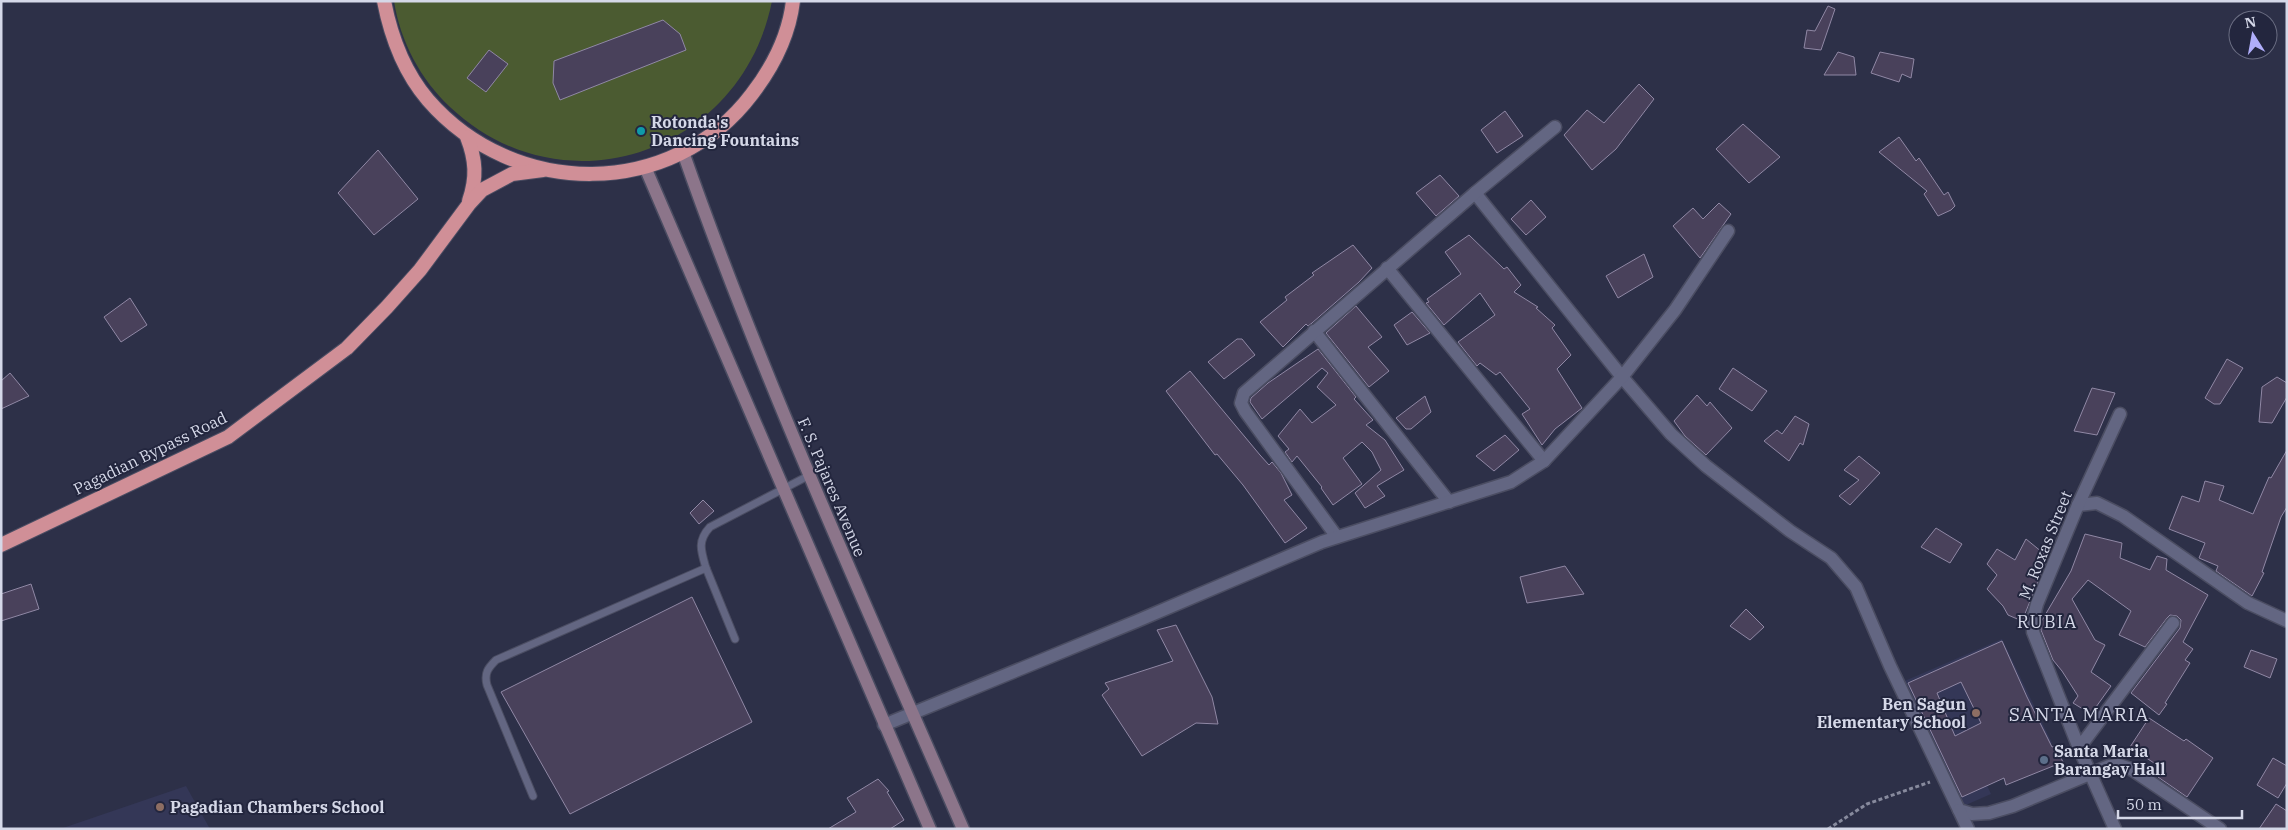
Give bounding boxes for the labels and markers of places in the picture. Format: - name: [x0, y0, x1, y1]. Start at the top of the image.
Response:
- place label: Rotonda's Dancing Fountains: [651, 112, 799, 150]
- marker: Rotonda's Dancing Fountains: [635, 125, 647, 137]
- place label: Ben Sagun Elementary School: [1817, 694, 1966, 732]
- marker: Ben Sagun Elementary School: [1970, 707, 1982, 719]
- place label: Santa Maria Barangay Hall: [2054, 741, 2166, 779]
- marker: Santa Maria Barangay Hall: [2038, 754, 2050, 766]
- place label: Pagadian Chambers School: [170, 797, 385, 817]
- marker: Pagadian Chambers School: [154, 801, 166, 813]

